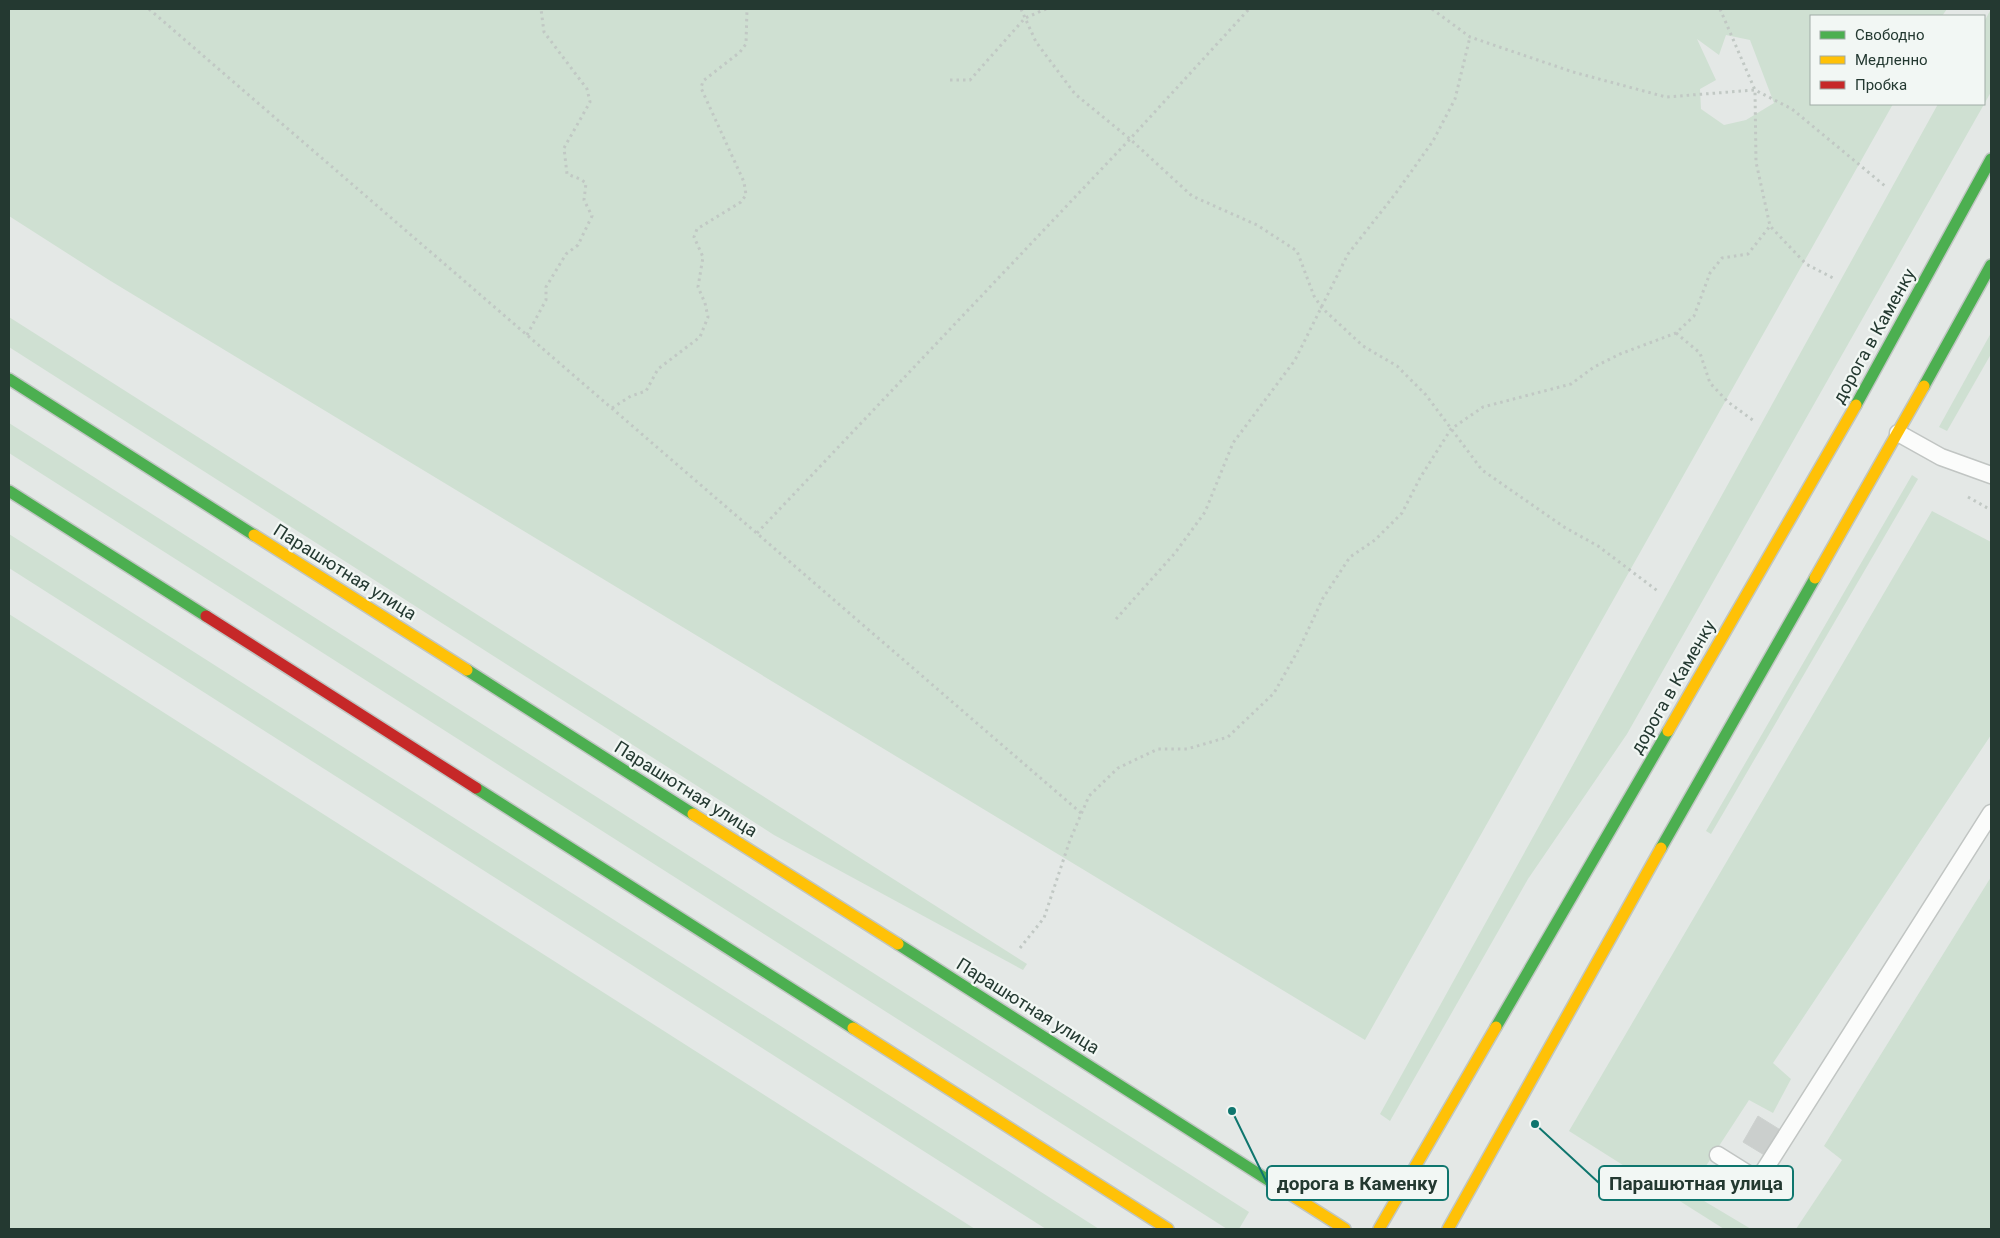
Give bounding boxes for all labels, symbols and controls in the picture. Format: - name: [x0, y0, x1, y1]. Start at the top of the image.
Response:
- legend: [1810, 15, 1985, 105]
- text: Свободно: [1855, 26, 1924, 44]
- text: Медленно: [1855, 51, 1928, 69]
- text: Пробка: [1855, 76, 1907, 94]
- street label: дорога в Каменку: [1828, 264, 1920, 407]
- street label: Парашютная улица: [270, 519, 421, 624]
- street label: дорога в Каменку: [1626, 616, 1720, 757]
- street label: Парашютная улица: [611, 736, 762, 841]
- street label: Парашютная улица: [953, 953, 1104, 1058]
- callout: дорога в Каменку: [1267, 1166, 1448, 1200]
- callout: Парашютная улица: [1599, 1166, 1793, 1200]
- text: дорога в Каменку: [1277, 1172, 1438, 1195]
- text: Парашютная улица: [1609, 1172, 1783, 1195]

